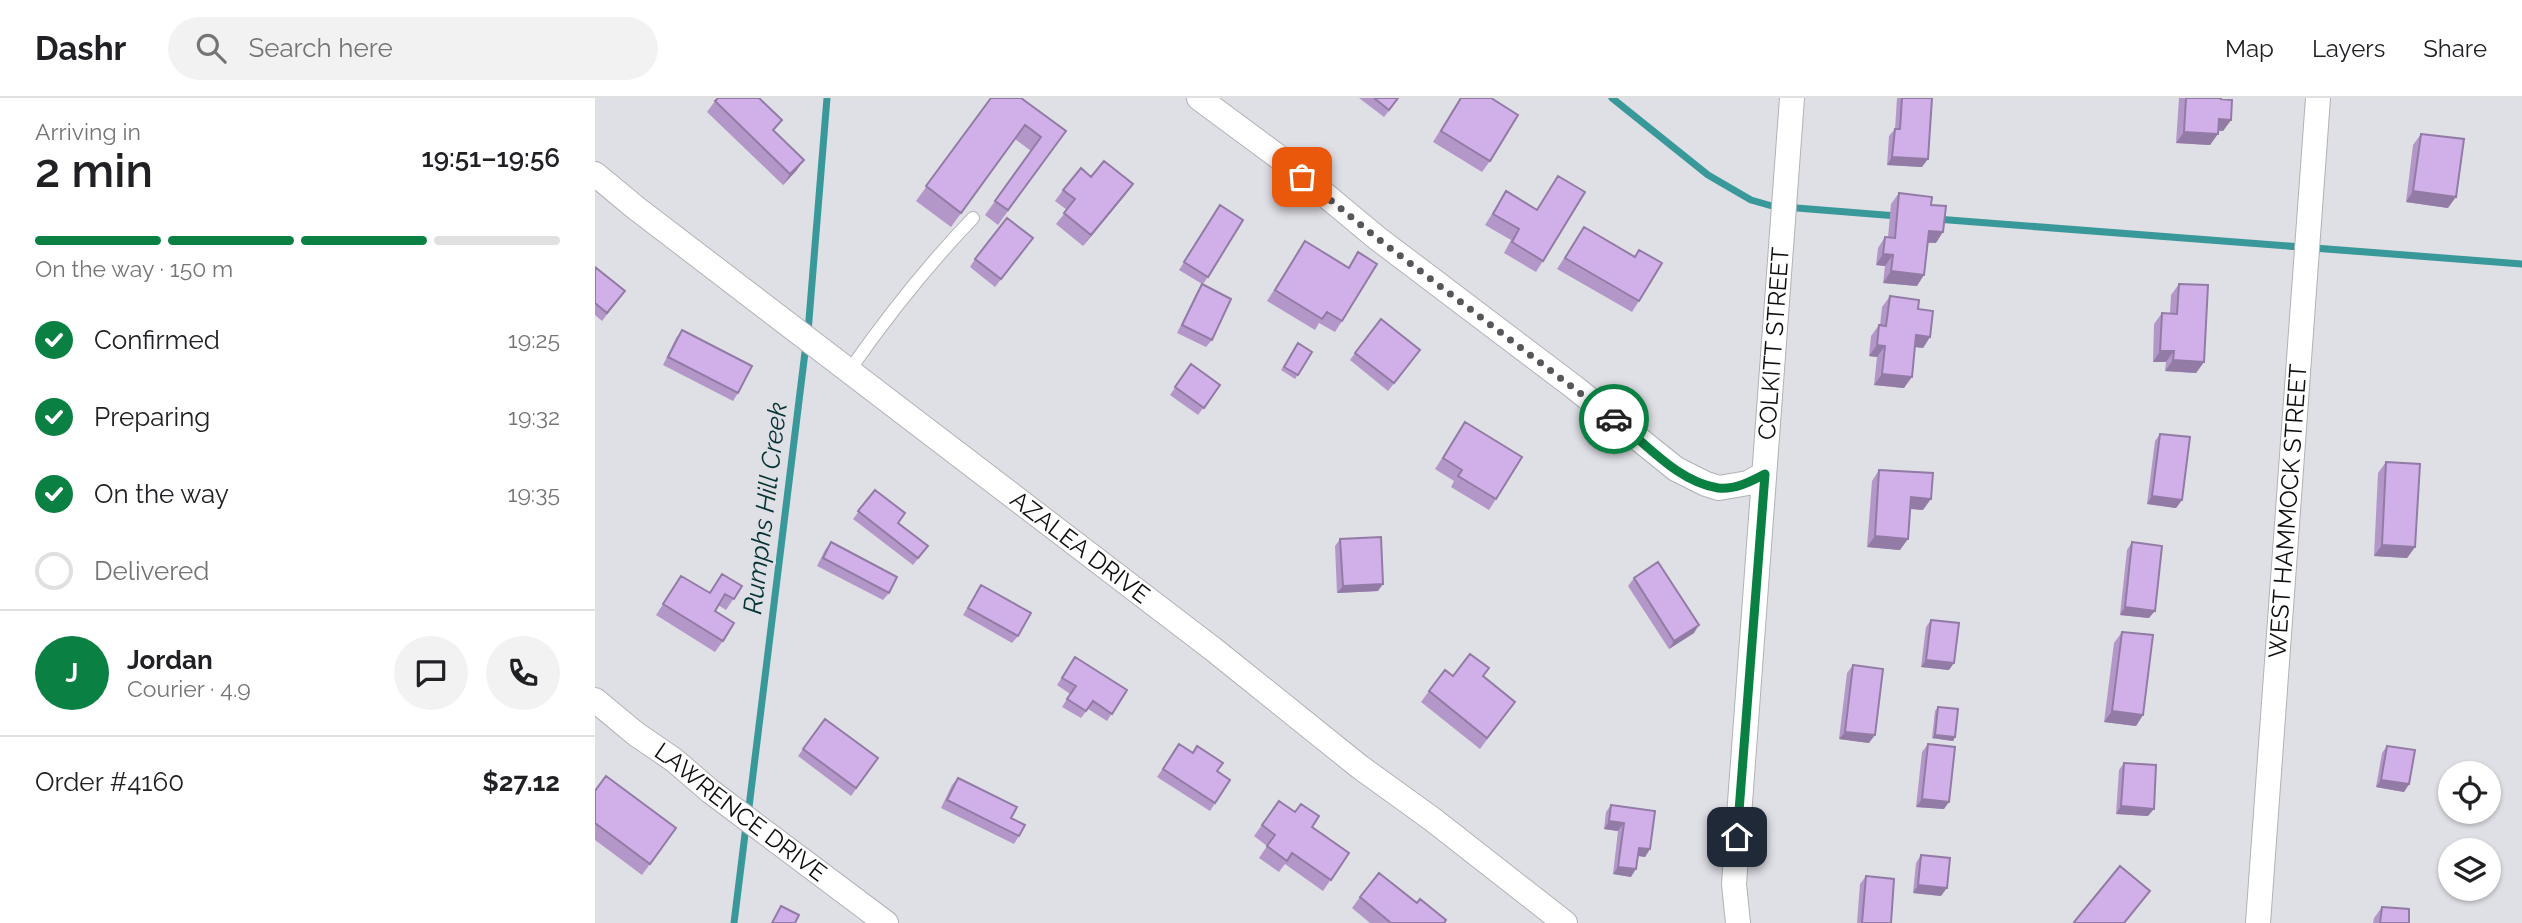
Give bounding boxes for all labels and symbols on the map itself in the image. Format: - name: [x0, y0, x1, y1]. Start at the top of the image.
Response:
- pin: [1272, 147, 1332, 207]
- street label: COLKITT STREET: [1752, 246, 1795, 441]
- street label: WEST HAMMOCK STREET: [2262, 363, 2313, 659]
- courier: [1579, 384, 1649, 454]
- water label: Rumphs Hill Creek: [737, 400, 793, 616]
- street label: AZALEA DRIVE: [1005, 485, 1156, 609]
- street label: LAWRENCE DRIVE: [649, 736, 833, 887]
- pin: [1707, 807, 1767, 867]

